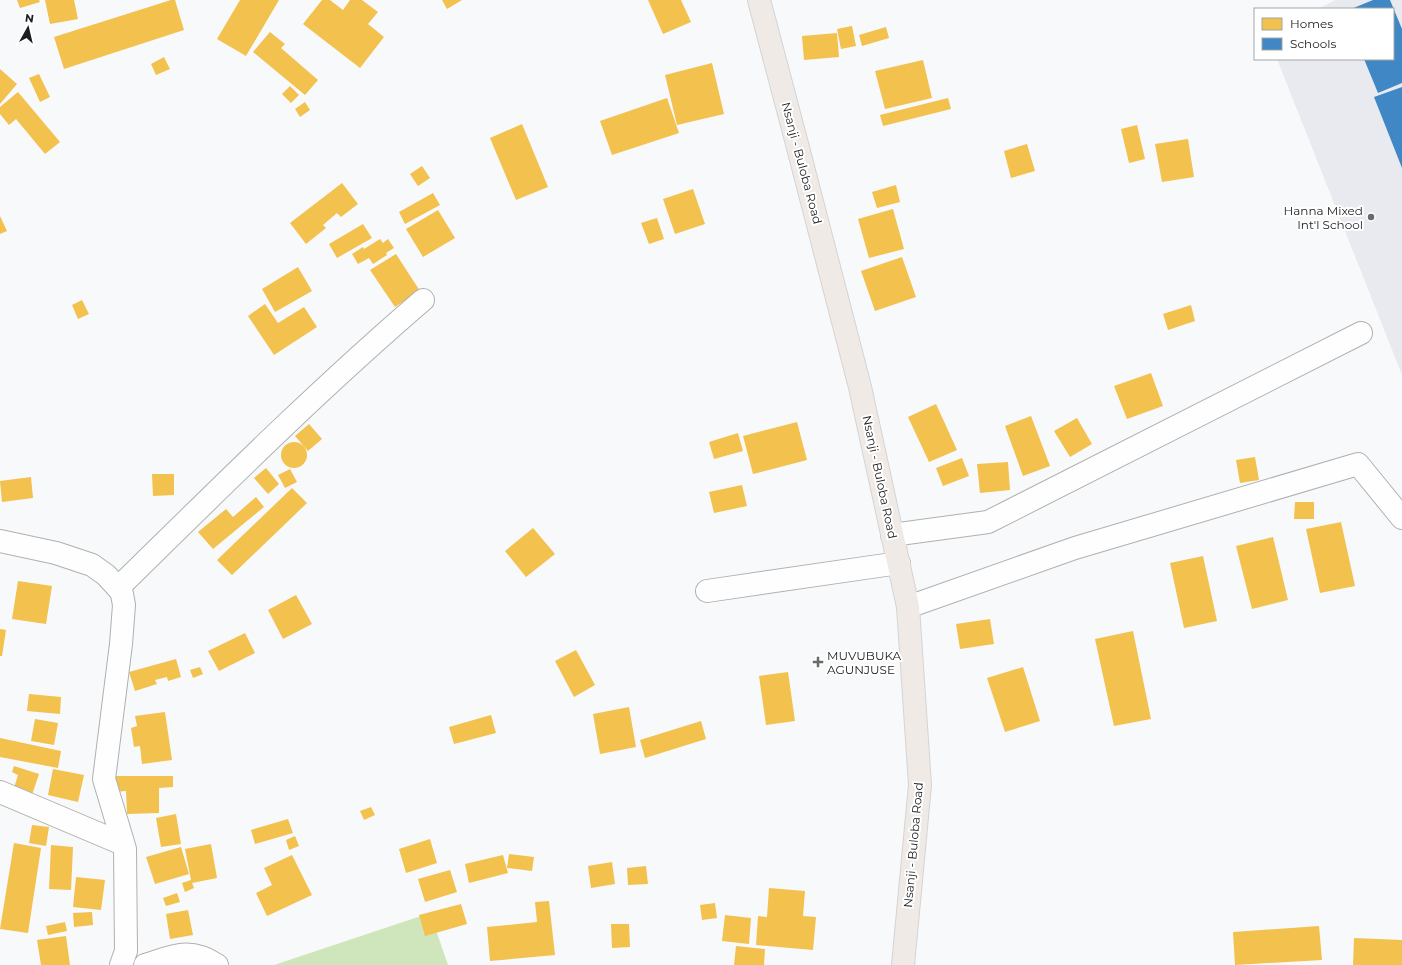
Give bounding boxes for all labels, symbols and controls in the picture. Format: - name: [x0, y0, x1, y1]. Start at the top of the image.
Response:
- north arrow: [8, 8, 48, 48]
- legend: [1254, 8, 1394, 60]
- text: N: [24, 11, 35, 26]
- text: Homes: [1290, 16, 1333, 31]
- text: Schools: [1290, 36, 1336, 51]
- street label: Nsanji - Buloba Road: [778, 100, 826, 226]
- place label: Hanna Mixed Int'l School: [1283, 203, 1363, 232]
- marker: Hanna Mixed Int'l School: [1366, 212, 1376, 222]
- street label: Nsanji - Buloba Road: [860, 414, 900, 540]
- place label: MUVUBUKA AGUNJUSE: [827, 648, 902, 677]
- marker: MUVUBUKA AGUNJUSE: [812, 656, 824, 668]
- street label: Nsanji - Buloba Road: [900, 782, 926, 908]

